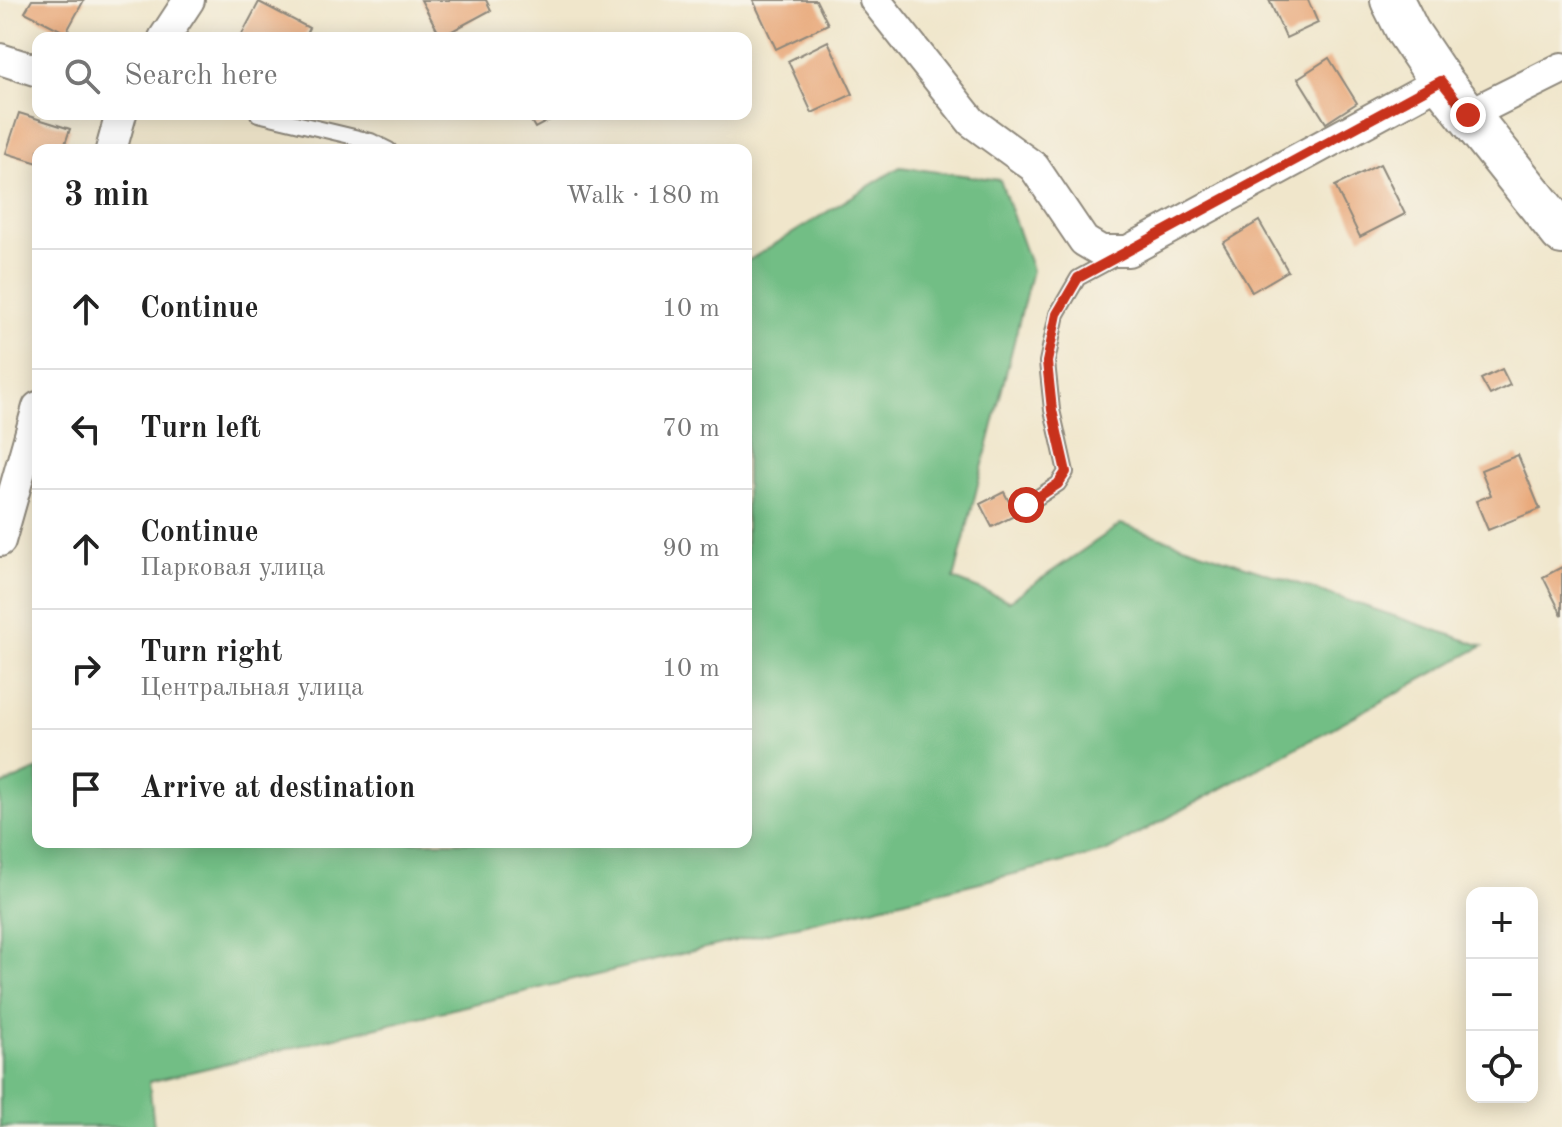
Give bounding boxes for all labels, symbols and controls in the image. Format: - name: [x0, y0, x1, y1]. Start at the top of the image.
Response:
- search box: [32, 32, 752, 120]
- icon: search: [60, 54, 104, 98]
- text: Search here: [124, 61, 278, 91]
- route end: [1450, 97, 1486, 133]
- text: 3 min: [64, 179, 149, 213]
- text: Walk · 180 m: [566, 183, 720, 209]
- icon: ahead: [64, 287, 108, 331]
- text: Continue: [140, 294, 259, 324]
- text: 10 m: [662, 296, 720, 322]
- icon: left: [64, 407, 108, 451]
- text: Turn left: [140, 414, 261, 444]
- text: 70 m: [662, 416, 720, 442]
- route start: [1008, 487, 1044, 523]
- text: Continue: [140, 518, 259, 548]
- icon: ahead: [64, 527, 108, 571]
- text: 90 m: [662, 536, 720, 562]
- text: Парковая улица: [140, 555, 325, 581]
- text: Turn right: [140, 638, 282, 668]
- icon: right: [64, 647, 108, 691]
- text: 10 m: [662, 656, 720, 682]
- text: Центральная улица: [140, 675, 364, 701]
- icon: arrive: [64, 767, 108, 811]
- text: Arrive at destination: [140, 774, 415, 804]
- map controls: [1466, 887, 1538, 1103]
- button: +: [1466, 887, 1538, 959]
- button: −: [1466, 959, 1538, 1031]
- button: locate: [1466, 1031, 1538, 1103]

